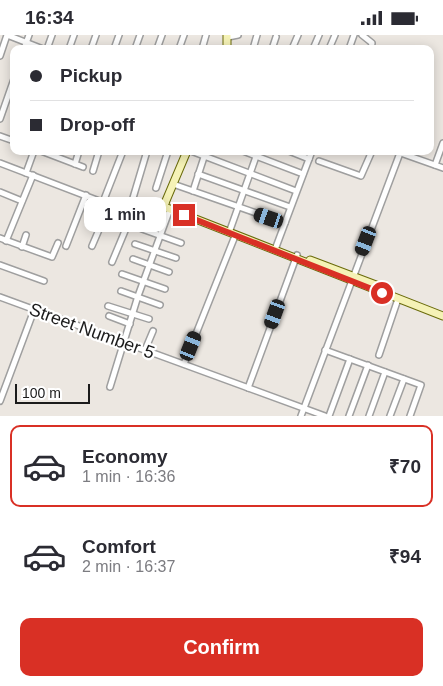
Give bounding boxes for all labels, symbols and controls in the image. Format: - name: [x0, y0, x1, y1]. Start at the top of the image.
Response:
- text: 16:34: [25, 7, 74, 28]
- text: Pickup: [60, 65, 122, 86]
- text: Drop-off: [60, 114, 135, 135]
- callout: 1 min: [84, 197, 166, 233]
- route end: [173, 204, 195, 226]
- text: 1 min: [104, 206, 146, 223]
- car: [252, 206, 285, 230]
- car: [353, 224, 378, 258]
- route start: [371, 282, 393, 304]
- car: [262, 297, 287, 331]
- street label: Street Number 5: [27, 299, 157, 363]
- car: [178, 329, 203, 363]
- scale bar: [15, 381, 90, 404]
- text: 100 m: [22, 385, 61, 401]
- icon: car: [22, 444, 67, 489]
- text: Economy: [82, 446, 168, 467]
- text: ₹70: [389, 456, 421, 477]
- text: 1 min · 16:36: [82, 468, 175, 485]
- icon: car: [22, 534, 67, 579]
- text: Comfort: [82, 536, 156, 557]
- text: ₹94: [389, 546, 421, 567]
- text: 2 min · 16:37: [82, 558, 175, 575]
- button: Confirm: [20, 618, 423, 676]

